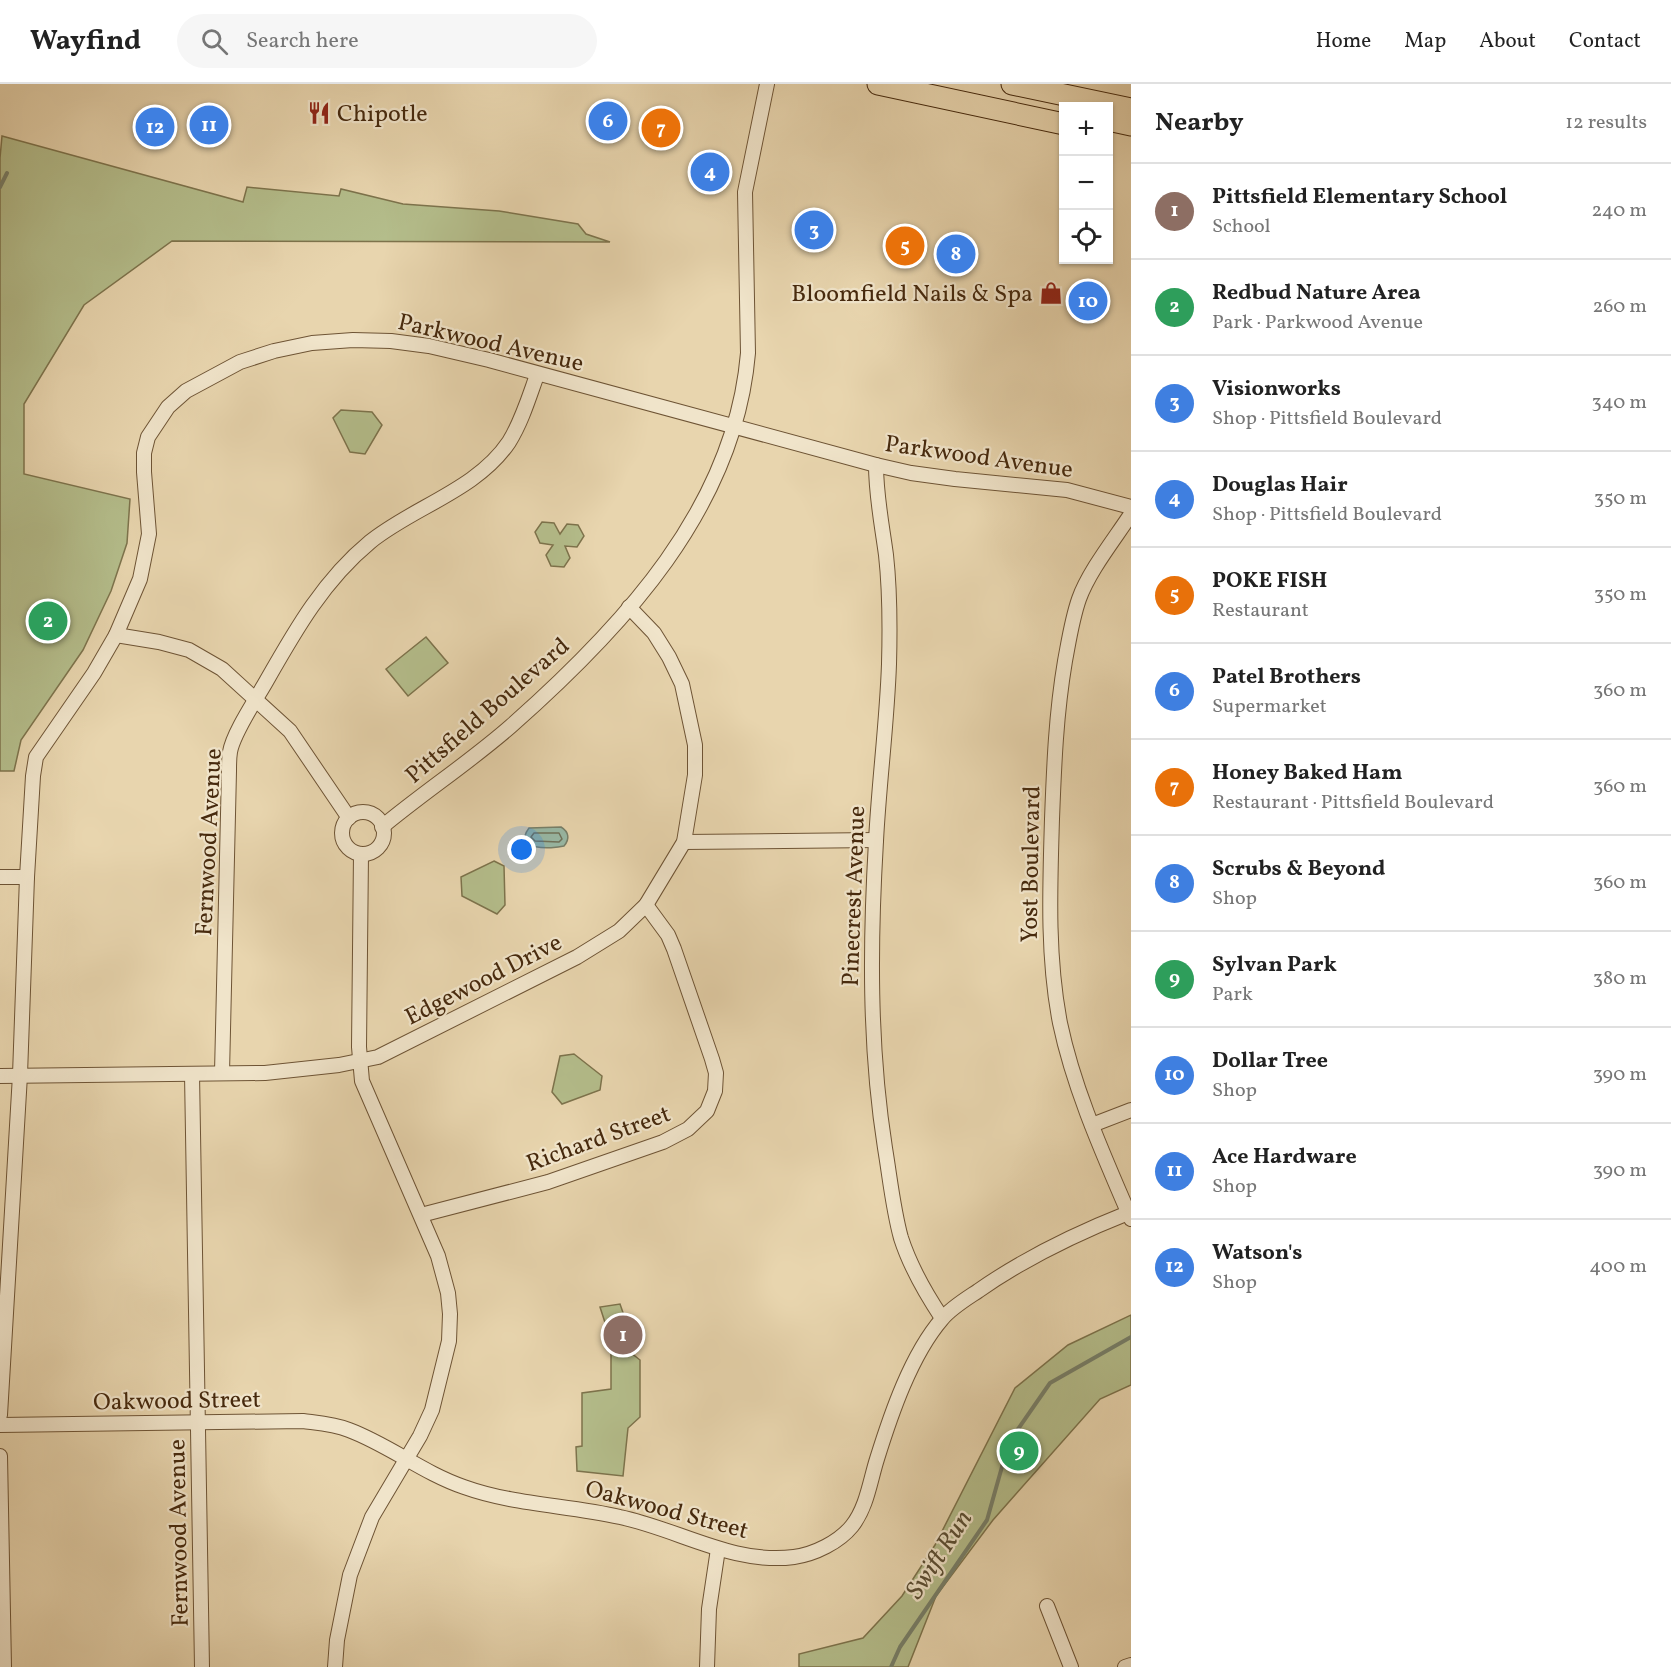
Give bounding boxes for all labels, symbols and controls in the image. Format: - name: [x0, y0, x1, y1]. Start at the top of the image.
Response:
- search box: [177, 14, 597, 68]
- text: Wayfind: [30, 22, 141, 61]
- icon: search: [198, 25, 231, 58]
- text: Search here: [246, 26, 359, 57]
- text: Home: [1316, 27, 1371, 56]
- text: Map: [1404, 27, 1446, 56]
- text: About: [1479, 27, 1536, 56]
- text: Contact: [1569, 27, 1641, 56]
- place label: Chipotle: [337, 98, 428, 132]
- pin: 6: [588, 99, 628, 144]
- restaurant icon: Chipotle: [306, 100, 332, 126]
- pin: 11: [190, 102, 228, 147]
- map controls: [1059, 102, 1113, 264]
- button: +: [1059, 102, 1113, 156]
- pin: 12: [136, 104, 174, 150]
- text: Nearby: [1155, 105, 1244, 141]
- pin: 7: [642, 106, 680, 150]
- text: 12 results: [1565, 109, 1647, 137]
- pin: 4: [690, 150, 730, 194]
- button: −: [1059, 156, 1113, 210]
- text: Pittsfield Elementary School: [1212, 182, 1507, 213]
- text: 1: [1170, 197, 1179, 225]
- text: 240 m: [1592, 197, 1647, 225]
- pin: 3: [794, 208, 834, 252]
- button: locate: [1059, 210, 1113, 264]
- text: School: [1212, 213, 1270, 241]
- pin: 5: [886, 224, 924, 268]
- pin: 8: [936, 232, 976, 276]
- place label: Bloomfield Nails & Spa: [791, 278, 1033, 312]
- pin: 10: [1068, 278, 1108, 324]
- text: Redbud Nature Area: [1212, 278, 1421, 309]
- shop icon: Bloomfield Nails & Spa: [1038, 280, 1064, 306]
- text: 2: [1169, 293, 1180, 321]
- text: 260 m: [1592, 293, 1647, 321]
- street label: Parkwood Avenue: [394, 306, 587, 382]
- text: Park · Parkwood Avenue: [1212, 309, 1423, 337]
- text: Visionworks: [1212, 374, 1341, 405]
- text: 3: [1169, 389, 1180, 417]
- text: 340 m: [1591, 389, 1647, 417]
- text: Shop · Pittsfield Boulevard: [1212, 405, 1442, 433]
- street label: Parkwood Avenue: [882, 428, 1075, 488]
- text: Douglas Hair: [1212, 470, 1348, 501]
- text: 4: [1168, 485, 1181, 513]
- text: 350 m: [1594, 485, 1647, 513]
- text: Shop · Pittsfield Boulevard: [1212, 501, 1442, 529]
- text: POKE FISH: [1212, 566, 1327, 597]
- text: 5: [1170, 581, 1179, 609]
- text: 350 m: [1594, 581, 1647, 609]
- text: Restaurant: [1212, 597, 1309, 625]
- pin: 2: [28, 598, 68, 644]
- street label: Pittsfield Boulevard: [399, 631, 578, 792]
- text: Patel Brothers: [1212, 662, 1361, 693]
- text: 6: [1169, 677, 1180, 705]
- text: 360 m: [1593, 677, 1647, 705]
- text: Supermarket: [1212, 693, 1327, 721]
- street label: Fernwood Avenue: [188, 747, 232, 937]
- text: Honey Baked Ham: [1212, 758, 1402, 789]
- text: 7: [1170, 773, 1179, 801]
- text: 360 m: [1593, 773, 1647, 801]
- street label: Yost Boulevard: [1014, 785, 1050, 943]
- text: Restaurant · Pittsfield Boulevard: [1212, 789, 1494, 817]
- street label: Pinecrest Avenue: [835, 805, 875, 987]
- your location: [507, 835, 536, 864]
- text: Scrubs & Beyond: [1212, 854, 1385, 885]
- text: 8: [1169, 869, 1180, 897]
- text: 360 m: [1593, 869, 1647, 897]
- text: Shop: [1212, 885, 1257, 913]
- street label: Edgewood Drive: [399, 927, 568, 1035]
- text: Sylvan Park: [1212, 950, 1337, 981]
- text: 9: [1169, 965, 1180, 993]
- text: 380 m: [1593, 965, 1647, 993]
- text: Park: [1212, 981, 1253, 1009]
- text: Dollar Tree: [1212, 1046, 1328, 1077]
- text: 10: [1164, 1061, 1185, 1089]
- text: 390 m: [1593, 1061, 1647, 1089]
- text: Shop: [1212, 1077, 1257, 1105]
- street label: Richard Street: [522, 1098, 676, 1182]
- text: Ace Hardware: [1212, 1142, 1357, 1173]
- text: 11: [1166, 1157, 1183, 1185]
- text: 390 m: [1593, 1157, 1647, 1185]
- text: Shop: [1212, 1173, 1257, 1201]
- text: Watson's: [1212, 1238, 1302, 1269]
- text: 12: [1165, 1253, 1184, 1281]
- text: 400 m: [1589, 1253, 1647, 1281]
- text: Shop: [1212, 1269, 1257, 1297]
- pin: 1: [604, 1312, 642, 1358]
- street label: Oakwood Street: [93, 1384, 261, 1420]
- pin: 9: [1000, 1428, 1038, 1474]
- street label: Fernwood Avenue: [161, 1439, 199, 1627]
- street label: Oakwood Street: [581, 1473, 752, 1549]
- water label: Swift Run: [898, 1504, 982, 1606]

